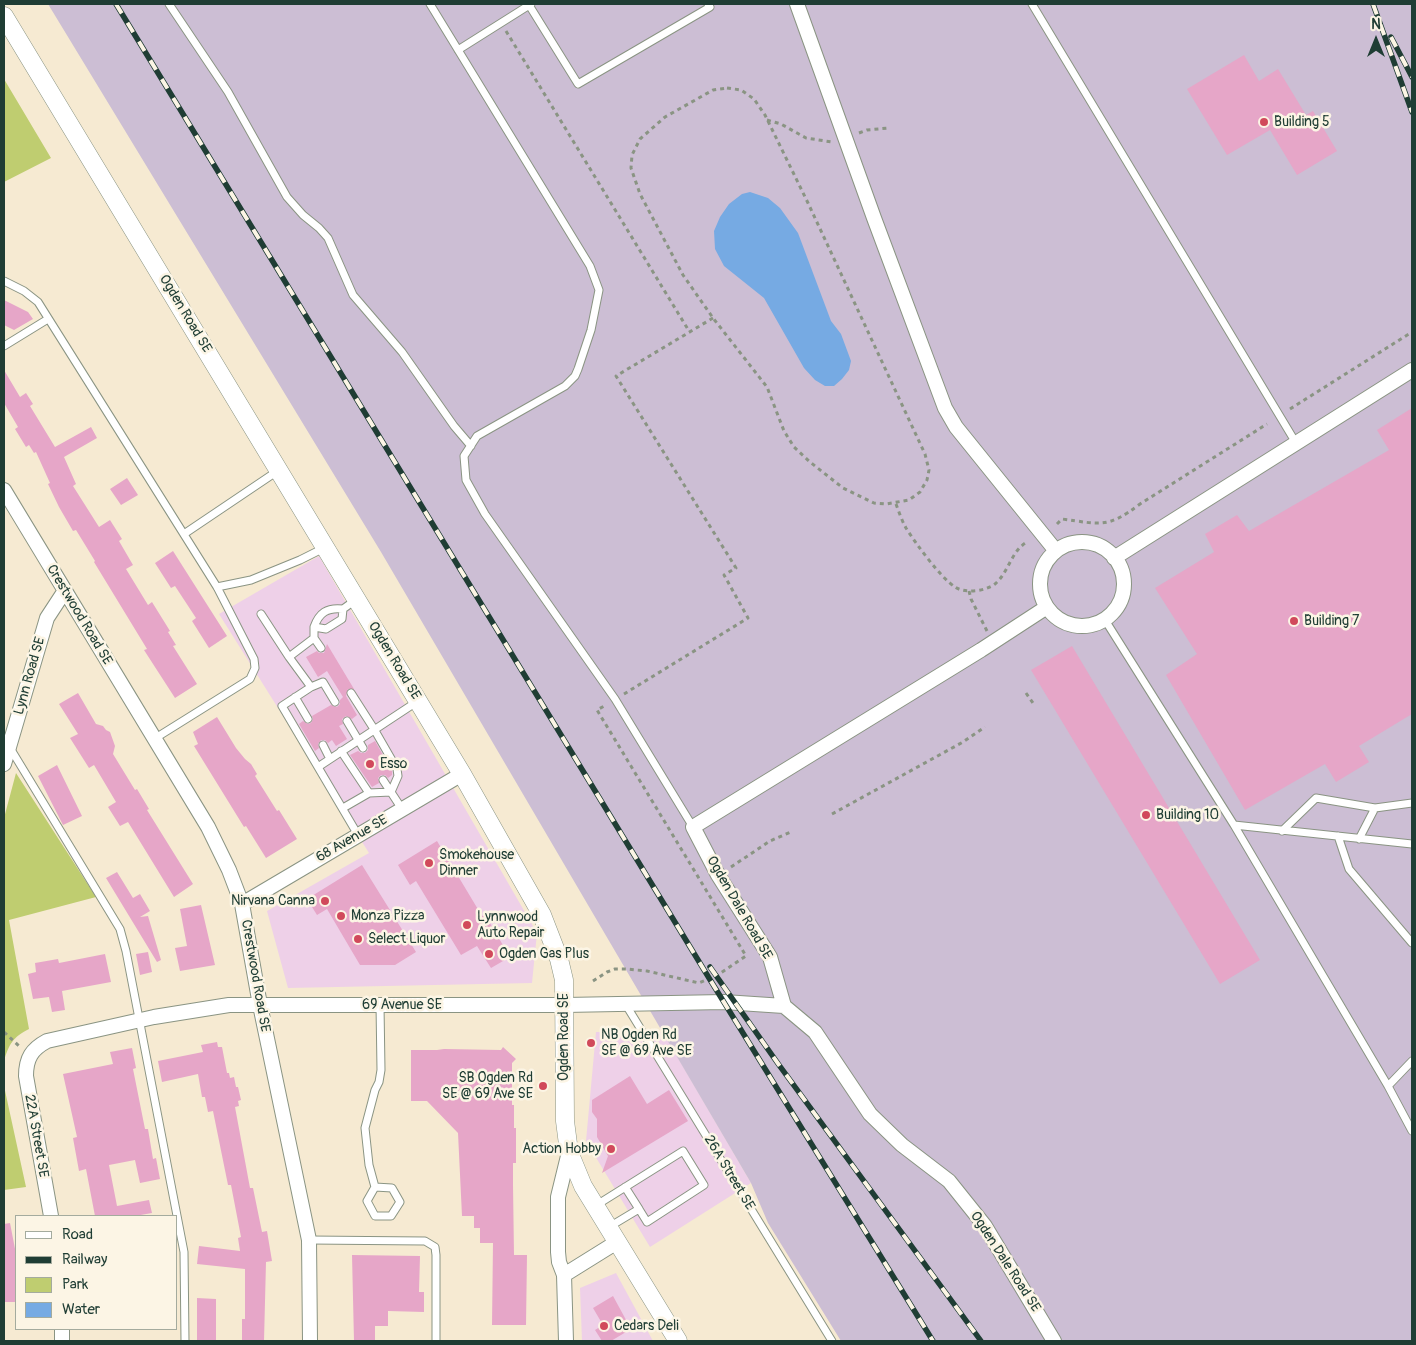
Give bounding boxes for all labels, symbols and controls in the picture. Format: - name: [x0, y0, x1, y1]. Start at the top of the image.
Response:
- north arrow: [1351, 15, 1401, 65]
- text: N: [1371, 16, 1381, 33]
- place label: Building 5: [1274, 114, 1330, 130]
- marker: Building 5: [1258, 116, 1270, 128]
- street label: Ogden Road SE: [155, 272, 215, 356]
- street label: Crestwood Road SE: [42, 562, 116, 668]
- place label: Building 7: [1304, 613, 1359, 629]
- marker: Building 7: [1288, 615, 1300, 627]
- street label: Ogden Road SE: [364, 619, 424, 703]
- street label: Lynn Road SE: [11, 635, 49, 717]
- place label: Esso: [380, 756, 407, 772]
- marker: Esso: [364, 758, 376, 770]
- place label: Building 10: [1156, 807, 1219, 823]
- marker: Building 10: [1140, 809, 1152, 821]
- street label: 68 Avenue SE: [313, 812, 391, 866]
- place label: Smokehouse Dinner: [439, 847, 514, 880]
- street label: Ogden Dale Road SE: [703, 853, 775, 963]
- marker: Smokehouse Dinner: [423, 857, 435, 869]
- place label: Nirvana Canna: [231, 893, 315, 909]
- marker: Nirvana Canna: [319, 895, 331, 907]
- place label: Monza Pizza: [351, 908, 425, 924]
- place label: Lynnwood Auto Repair: [477, 909, 544, 942]
- marker: Monza Pizza: [335, 910, 347, 922]
- street label: Crestwood Road SE: [237, 918, 273, 1034]
- marker: Lynnwood Auto Repair: [461, 919, 473, 931]
- place label: Select Liquor: [368, 931, 446, 947]
- marker: Select Liquor: [352, 933, 364, 945]
- place label: Ogden Gas Plus: [499, 946, 589, 962]
- marker: Ogden Gas Plus: [483, 948, 495, 960]
- street label: Ogden Road SE: [556, 993, 572, 1081]
- street label: 69 Avenue SE: [362, 997, 442, 1013]
- place label: NB Ogden Rd SE @ 69 Ave SE: [601, 1027, 692, 1060]
- marker: NB Ogden Rd SE @ 69 Ave SE: [585, 1037, 597, 1049]
- place label: SB Ogden Rd SE @ 69 Ave SE: [442, 1070, 533, 1102]
- marker: SB Ogden Rd SE @ 69 Ave SE: [537, 1080, 549, 1092]
- street label: 22A Street SE: [20, 1093, 52, 1179]
- street label: 26A Street SE: [700, 1132, 758, 1214]
- place label: Action Hobby: [522, 1141, 601, 1157]
- marker: Action Hobby: [605, 1143, 617, 1155]
- street label: Ogden Dale Road SE: [966, 1209, 1044, 1315]
- legend: [15, 1215, 178, 1330]
- text: Road: [62, 1225, 93, 1244]
- text: Railway: [62, 1250, 107, 1269]
- text: Park: [62, 1275, 88, 1294]
- text: Water: [62, 1300, 100, 1319]
- place label: Cedars Deli: [614, 1318, 679, 1334]
- marker: Cedars Deli: [598, 1320, 610, 1332]

